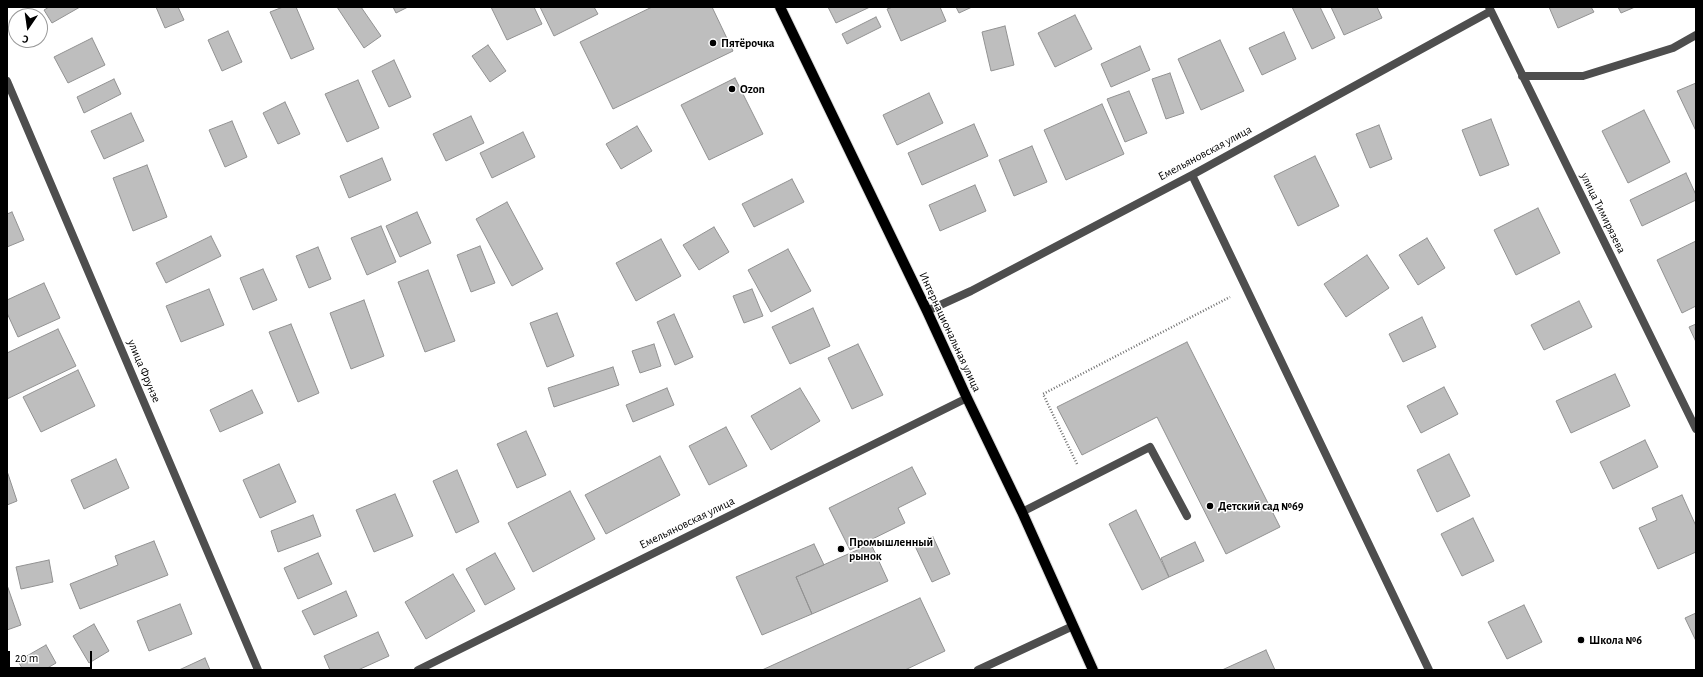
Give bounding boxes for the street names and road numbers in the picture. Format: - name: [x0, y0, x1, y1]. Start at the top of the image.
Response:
- street label: Емельяновская улица: [1156, 122, 1254, 184]
- street label: улица Тимирязева: [1577, 170, 1629, 256]
- street label: Интернациональная улица: [916, 270, 984, 394]
- street label: улица Фрунзе: [124, 337, 164, 405]
- street label: Емельяновская улица: [637, 494, 737, 552]

